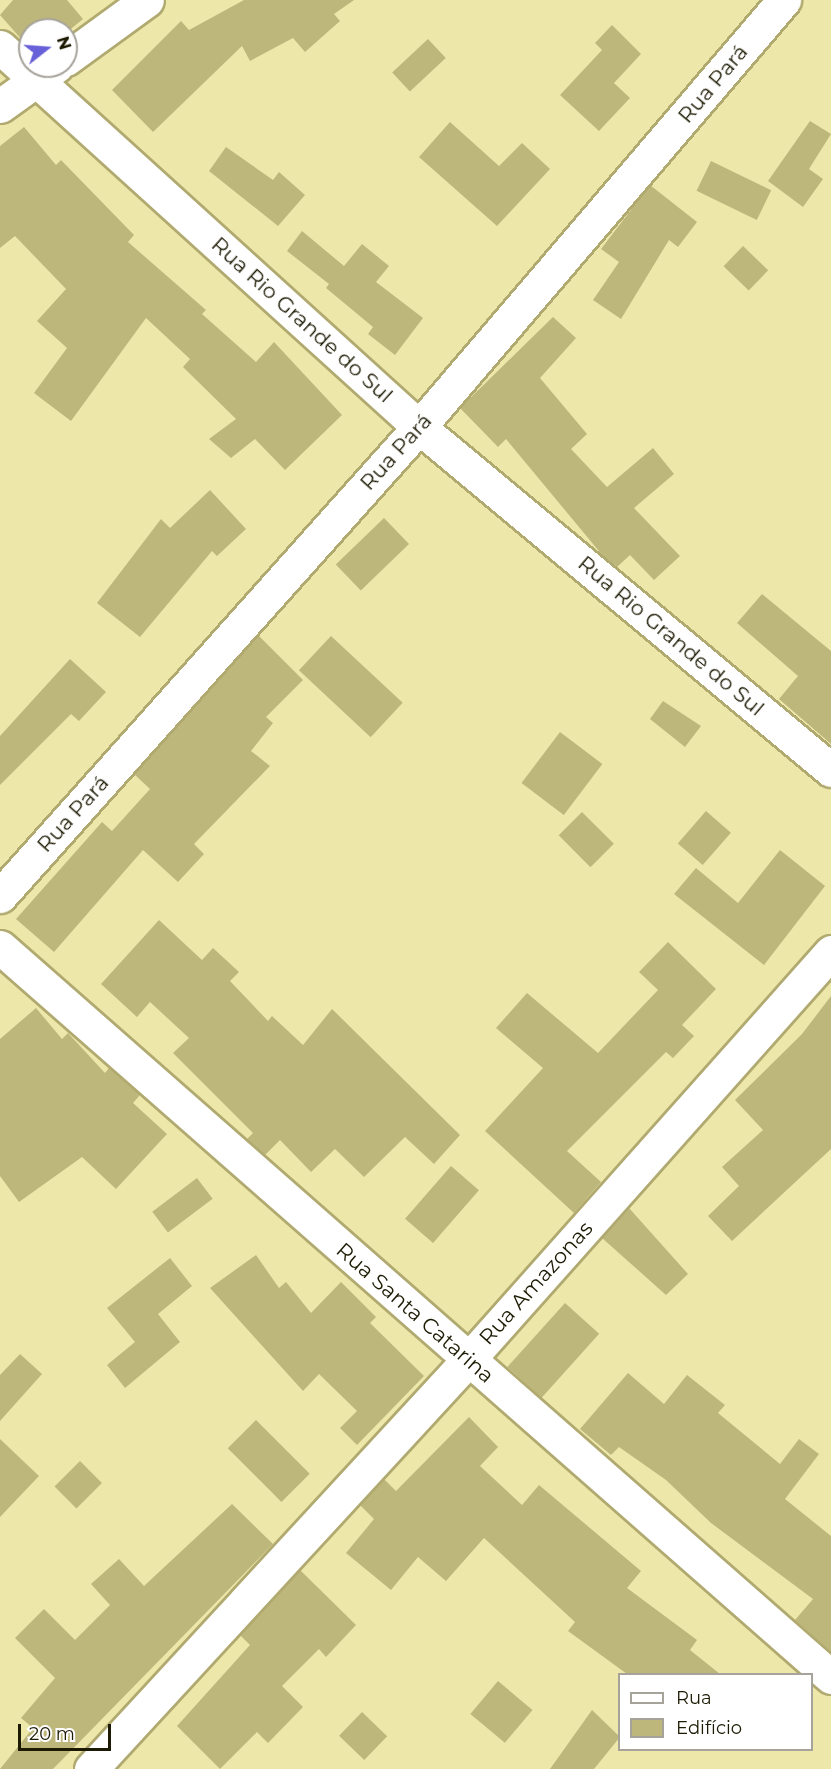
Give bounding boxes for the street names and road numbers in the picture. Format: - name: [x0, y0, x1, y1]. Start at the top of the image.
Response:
- street label: Rua Pará: [673, 40, 753, 128]
- street label: Rua Rio Grande do Sul: [206, 232, 398, 408]
- street label: Rua Pará: [355, 409, 437, 495]
- street label: Rua Rio Grande do Sul: [573, 551, 769, 721]
- street label: Rua Pará: [32, 771, 114, 857]
- street label: Rua Amazonas: [474, 1216, 598, 1350]
- street label: Rua Santa Catarina: [331, 1238, 499, 1388]

